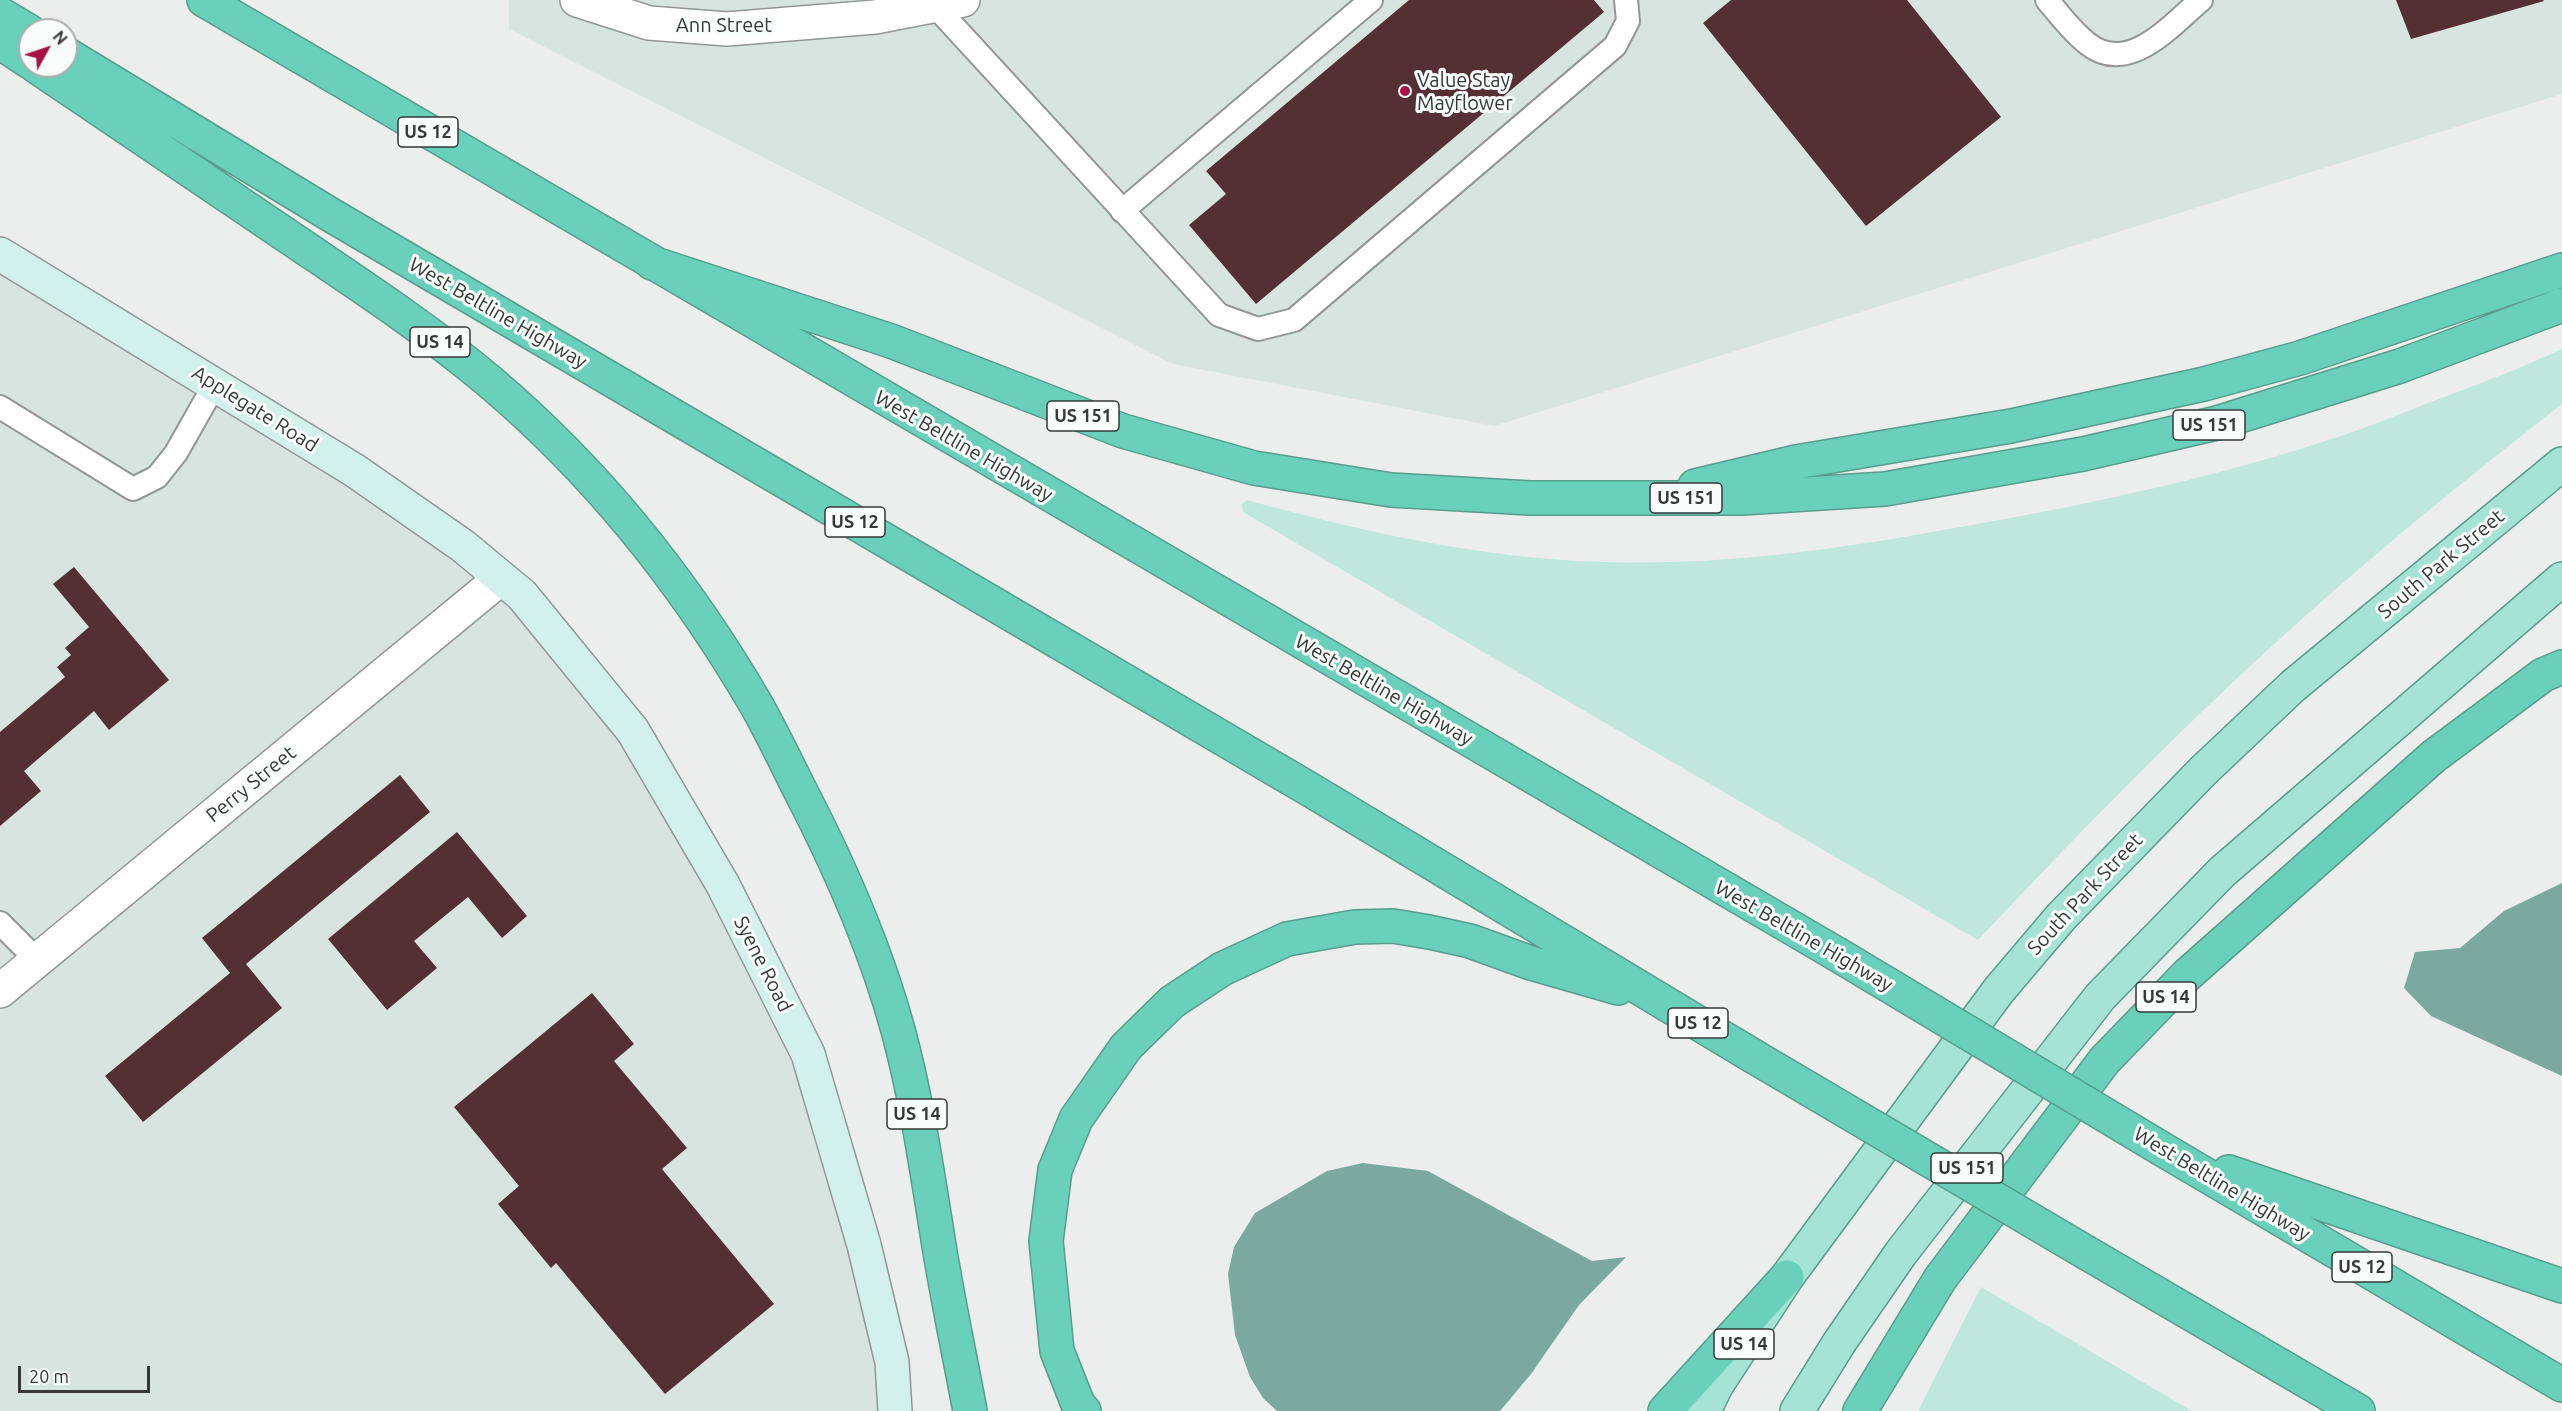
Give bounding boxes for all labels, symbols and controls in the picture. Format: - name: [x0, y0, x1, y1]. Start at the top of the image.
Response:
- street label: Ann Street: [676, 13, 772, 37]
- north arrow: [18, 18, 78, 78]
- text: N: [50, 27, 71, 48]
- place label: Value Stay Mayflower: [1417, 68, 1513, 115]
- marker: Value Stay Mayflower: [1398, 84, 1412, 98]
- road number: US 12: [398, 117, 458, 147]
- street label: West Beltline Highway: [405, 252, 591, 374]
- road number: US 14: [410, 327, 470, 357]
- street label: Applegate Road: [188, 361, 322, 457]
- street label: West Beltline Highway: [871, 385, 1057, 507]
- road number: US 151: [1047, 401, 1119, 431]
- road number: US 151: [2173, 410, 2245, 440]
- road number: US 151: [1650, 483, 1722, 513]
- street label: South Park Street: [2373, 504, 2509, 624]
- road number: US 12: [825, 507, 885, 537]
- street label: West Beltline Highway: [1291, 629, 1477, 751]
- street label: Perry Street: [201, 741, 301, 827]
- street label: South Park Street: [2022, 828, 2148, 960]
- street label: West Beltline Highway: [1711, 875, 1897, 997]
- street label: Syene Road: [729, 912, 797, 1016]
- road number: US 14: [2136, 982, 2196, 1012]
- road number: US 12: [1668, 1008, 1728, 1038]
- road number: US 14: [887, 1099, 947, 1129]
- street label: West Beltline Highway: [2129, 1122, 2315, 1246]
- road number: US 151: [1931, 1153, 2003, 1183]
- road number: US 12: [2332, 1252, 2392, 1282]
- road number: US 14: [1714, 1329, 1774, 1359]
- scale bar: [21, 1354, 153, 1392]
- text: 20 m: [29, 1366, 69, 1386]

